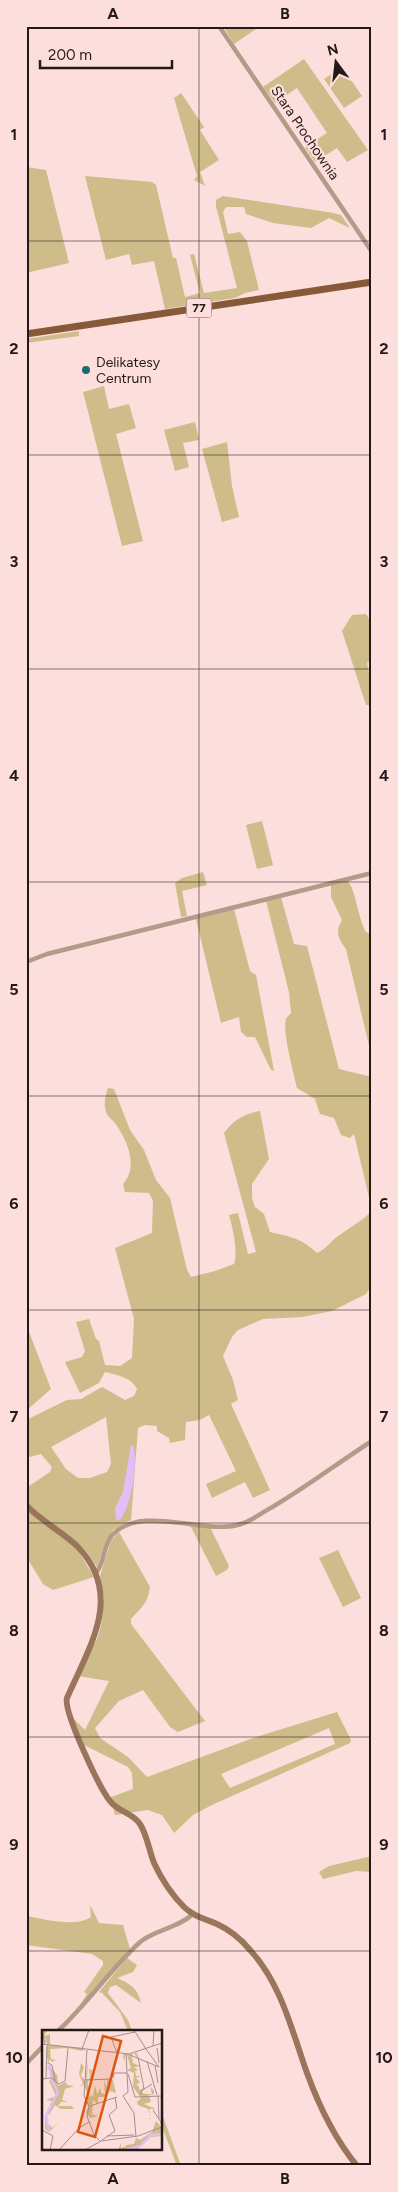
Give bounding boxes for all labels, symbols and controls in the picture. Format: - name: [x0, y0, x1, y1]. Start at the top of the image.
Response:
- text: A: [107, 4, 119, 23]
- text: B: [280, 4, 290, 23]
- scale bar: [40, 38, 172, 70]
- north arrow: [310, 38, 360, 88]
- text: N: [325, 40, 340, 60]
- text: 200 m: [48, 46, 92, 64]
- street label: Stara Prochownia: [267, 83, 343, 183]
- text: 1: [11, 125, 17, 144]
- text: 1: [381, 125, 387, 144]
- road number: 77: [186, 298, 212, 318]
- text: 2: [9, 339, 19, 358]
- text: 2: [379, 339, 389, 358]
- place label: Delikatesy Centrum: [96, 354, 161, 387]
- marker: Delikatesy Centrum: [80, 364, 92, 376]
- text: 3: [10, 552, 19, 571]
- text: 3: [380, 552, 389, 571]
- text: 4: [9, 766, 19, 785]
- text: 4: [379, 766, 389, 785]
- text: 5: [9, 980, 19, 999]
- text: 5: [379, 980, 389, 999]
- text: 6: [9, 1194, 19, 1213]
- text: 6: [379, 1194, 389, 1213]
- text: 7: [10, 1407, 19, 1426]
- text: 7: [380, 1407, 389, 1426]
- text: 8: [9, 1621, 19, 1640]
- text: 8: [379, 1621, 389, 1640]
- text: 9: [9, 1835, 19, 1854]
- text: 9: [379, 1835, 389, 1854]
- inset map: [42, 2030, 162, 2150]
- text: 10: [5, 2048, 23, 2067]
- text: 10: [375, 2048, 393, 2067]
- text: A: [107, 2169, 119, 2188]
- text: B: [280, 2169, 290, 2188]

